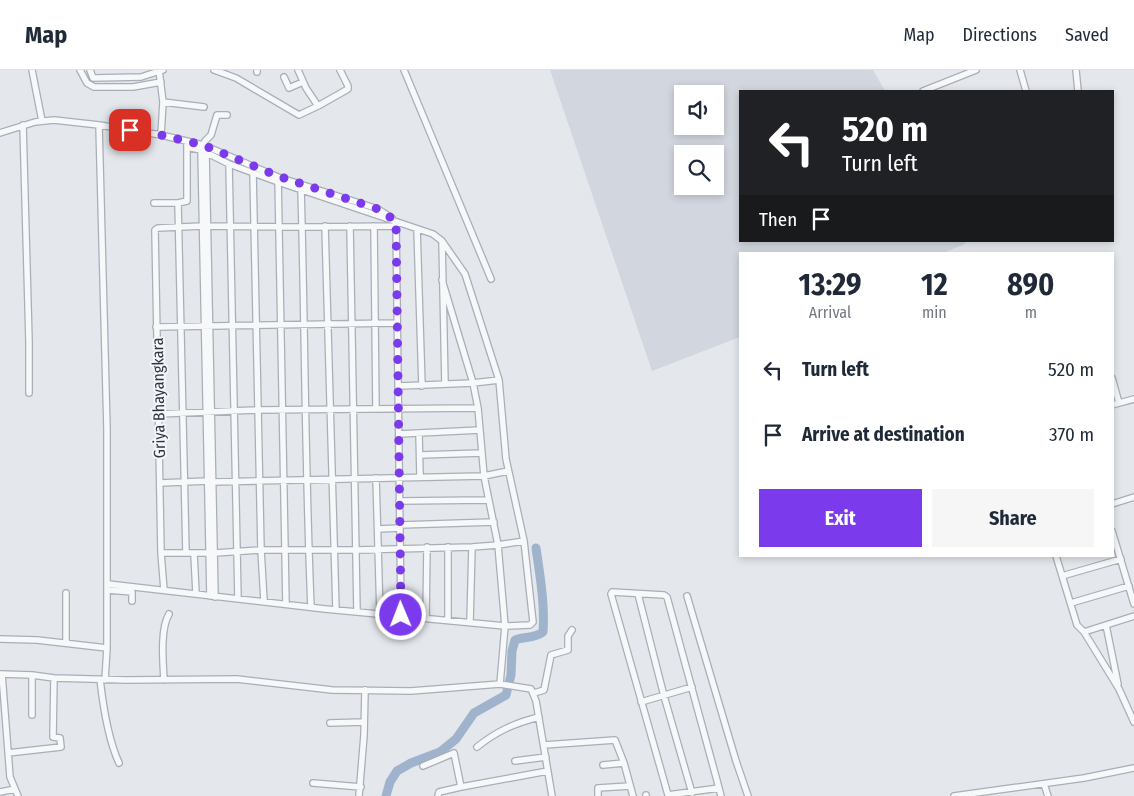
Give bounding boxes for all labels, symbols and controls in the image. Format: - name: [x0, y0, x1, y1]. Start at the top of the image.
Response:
- text: Map: [25, 21, 67, 49]
- text: Map: [903, 24, 935, 46]
- text: Directions: [963, 24, 1037, 46]
- text: Saved: [1065, 24, 1109, 46]
- map controls: [674, 85, 724, 195]
- button: sound: [674, 85, 724, 135]
- text: 520 m: [842, 108, 928, 150]
- pin: [109, 109, 151, 151]
- icon: left: [759, 110, 824, 175]
- icon: arrive: [116, 116, 144, 144]
- button: search: [674, 145, 724, 195]
- text: Turn left: [842, 150, 918, 177]
- icon: arrive: [807, 205, 835, 233]
- text: Then: [759, 208, 797, 231]
- text: 13:29: [799, 267, 862, 303]
- text: 12: [921, 267, 948, 303]
- text: 890: [1007, 267, 1055, 303]
- text: Arrival: [809, 303, 851, 322]
- text: min: [922, 303, 947, 322]
- text: m: [1025, 303, 1037, 322]
- street label: Griya Bhayangkara: [148, 337, 169, 459]
- icon: left: [759, 356, 787, 384]
- text: Turn left: [802, 358, 869, 381]
- text: 520 m: [1048, 358, 1094, 381]
- icon: arrive: [759, 421, 787, 449]
- text: Arrive at destination: [802, 423, 965, 446]
- text: 370 m: [1049, 423, 1094, 446]
- button: Exit: [759, 489, 922, 547]
- button: Share: [932, 489, 1094, 547]
- position arrow: [374, 588, 426, 640]

